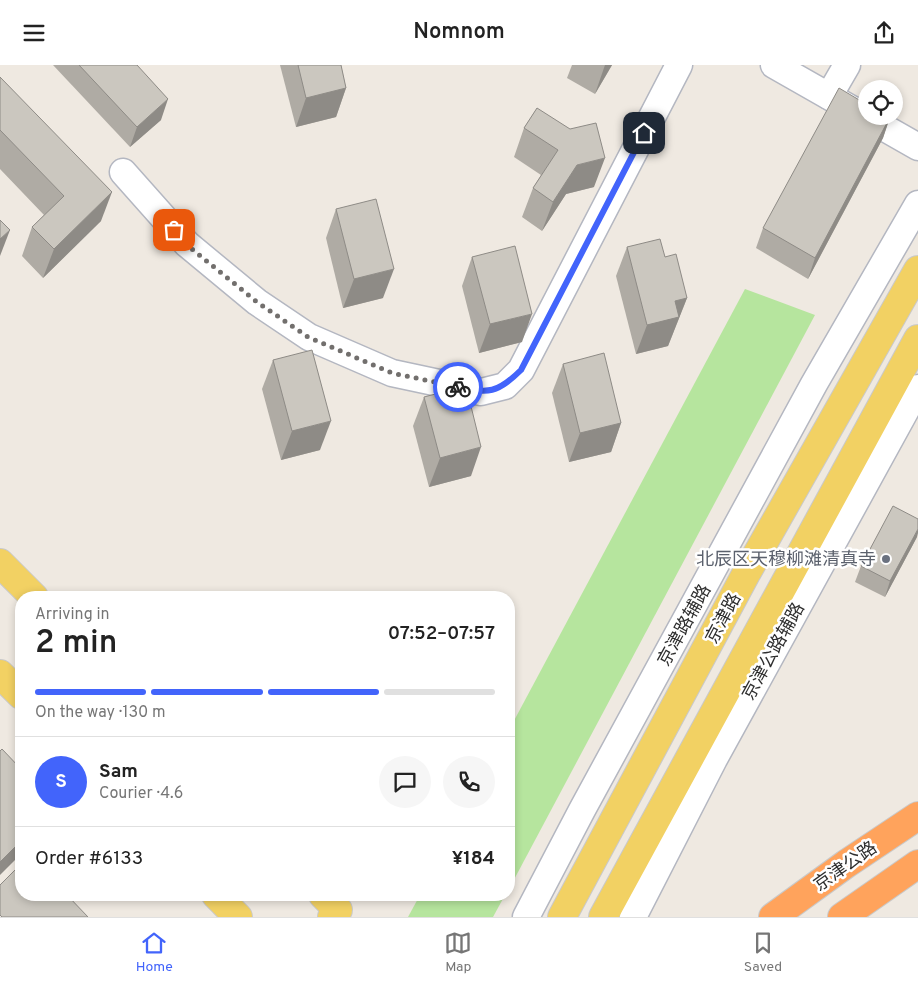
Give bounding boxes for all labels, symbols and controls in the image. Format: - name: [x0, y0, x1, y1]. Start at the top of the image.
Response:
- icon: menu: [20, 19, 48, 47]
- text: Nomnom: [413, 19, 505, 46]
- icon: share: [870, 19, 898, 47]
- map controls: [858, 80, 903, 125]
- button: locate: [858, 80, 903, 125]
- pin: [623, 112, 665, 154]
- icon: home: [630, 119, 658, 147]
- pin: [153, 209, 195, 251]
- icon: bag: [160, 216, 188, 244]
- courier: [433, 362, 483, 412]
- icon: bike: [444, 373, 472, 401]
- place label: 北辰区天穆柳滩清真寺: [696, 549, 876, 572]
- marker: 北辰区天穆柳滩清真寺: [880, 553, 892, 565]
- street label: 京津路辅路: [653, 581, 717, 671]
- street label: 京津路: [701, 589, 747, 648]
- street label: 京津公路辅路: [738, 599, 811, 705]
- text: Arriving in: [35, 605, 110, 625]
- text: 07:52–07:57: [388, 622, 495, 646]
- text: 2 min: [35, 624, 117, 664]
- text: On the way · 130 m: [35, 703, 166, 723]
- button: chat: [379, 756, 431, 808]
- button: phone: [443, 756, 495, 808]
- text: Sam: [99, 760, 138, 784]
- text: S: [55, 770, 67, 794]
- text: Courier · 4.6: [99, 784, 183, 804]
- street label: 京津公路: [810, 837, 882, 897]
- text: Order #6133: [35, 847, 143, 871]
- text: ¥184: [452, 847, 495, 871]
- tab: Home: [136, 929, 173, 976]
- tab: Map: [444, 929, 472, 976]
- tab: Saved: [744, 929, 782, 976]

